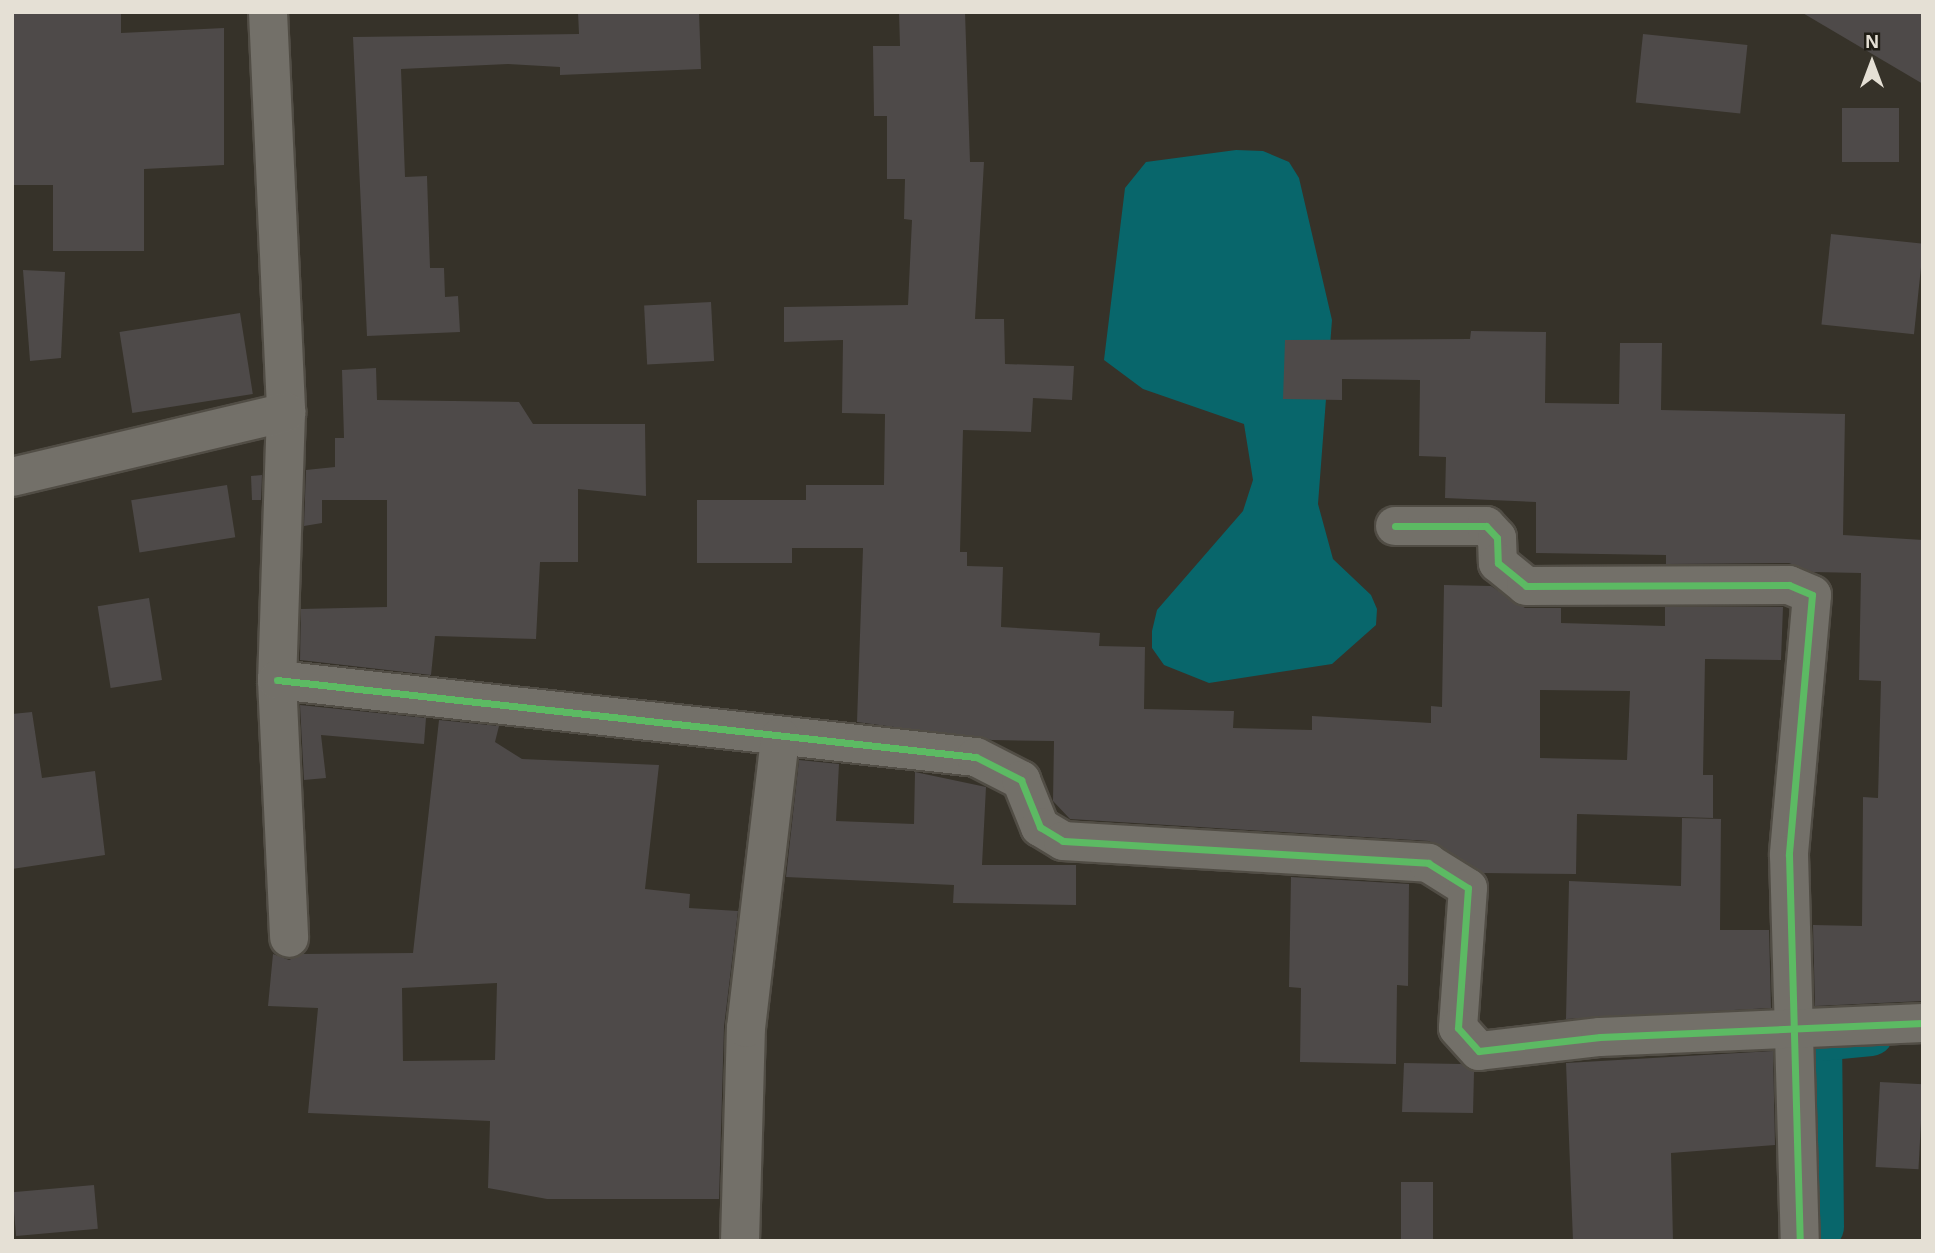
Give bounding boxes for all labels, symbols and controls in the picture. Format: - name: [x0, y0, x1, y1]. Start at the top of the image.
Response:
- north arrow: [1837, 28, 1907, 98]
- text: N: [1865, 31, 1879, 52]

